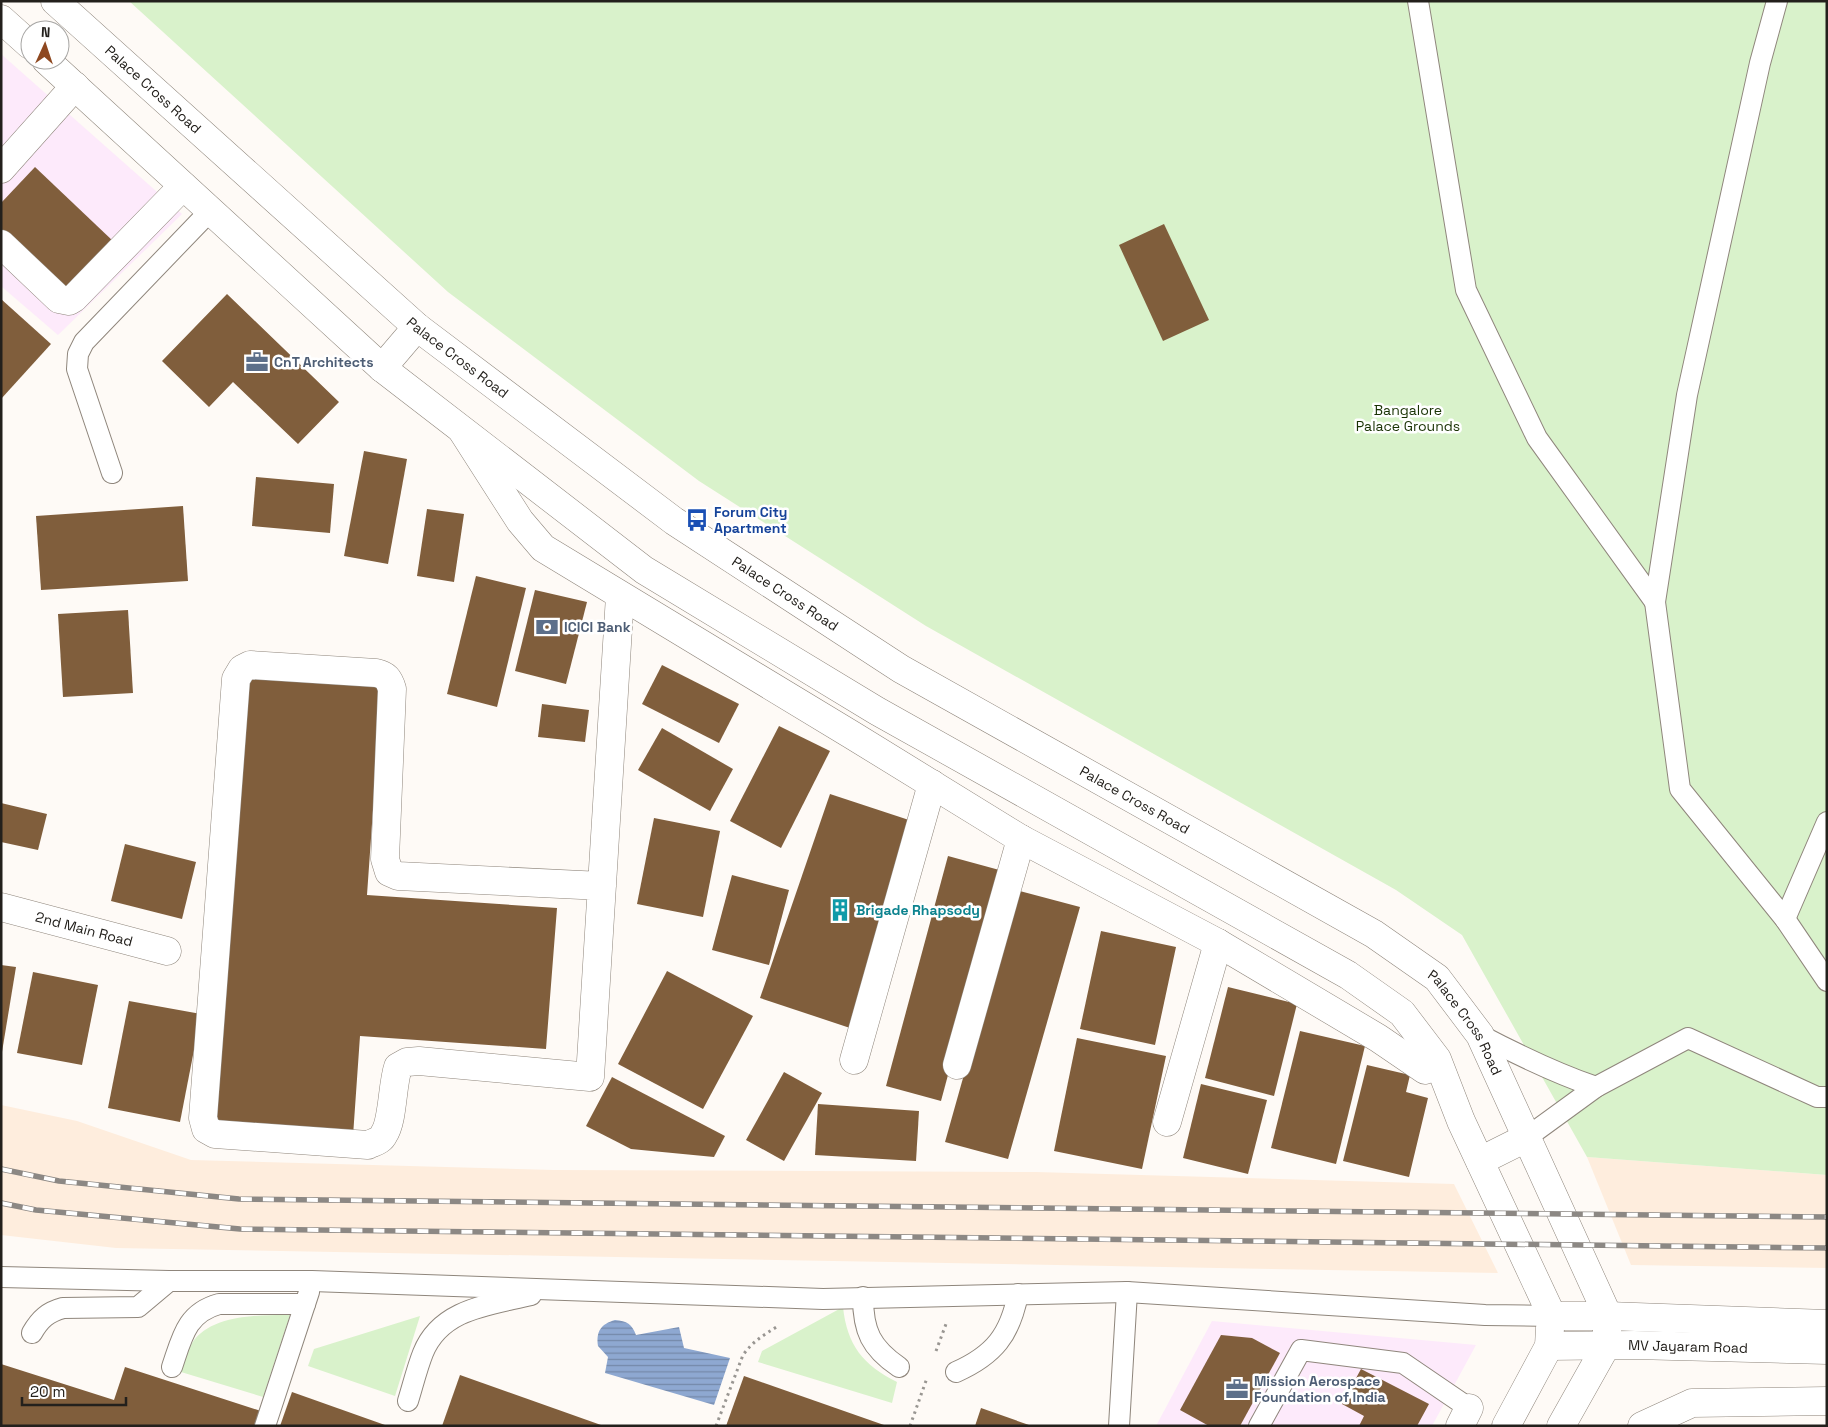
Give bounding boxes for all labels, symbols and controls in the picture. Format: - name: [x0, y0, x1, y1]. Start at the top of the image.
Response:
- north arrow: [20, 20, 70, 70]
- text: N: [41, 23, 51, 41]
- street label: Palace Cross Road: [101, 41, 205, 137]
- street label: Palace Cross Road: [403, 313, 512, 402]
- office icon: CnT Architects: [244, 349, 270, 375]
- place label: CnT Architects: [274, 353, 373, 371]
- park label: Bangalore Palace Grounds: [1356, 401, 1460, 435]
- place label: Forum City Apartment: [714, 503, 787, 537]
- bus stop icon: Forum City Apartment: [684, 507, 710, 533]
- street label: Palace Cross Road: [729, 552, 842, 635]
- bank icon: ICICI Bank: [534, 614, 560, 640]
- place label: ICICI Bank: [564, 618, 631, 636]
- street label: Palace Cross Road: [1076, 762, 1193, 838]
- building icon: Brigade Rhapsody: [827, 897, 853, 923]
- place label: Brigade Rhapsody: [856, 901, 980, 919]
- street label: 2nd Main Road: [34, 908, 135, 951]
- street label: Palace Cross Road: [1425, 966, 1506, 1078]
- street label: MV Jayaram Road: [1628, 1336, 1748, 1357]
- place label: Mission Aerospace Foundation of India: [1254, 1372, 1386, 1406]
- scale bar: [22, 1374, 126, 1406]
- office icon: Mission Aerospace Foundation of India: [1224, 1376, 1250, 1402]
- text: 20 m: [30, 1382, 65, 1401]

